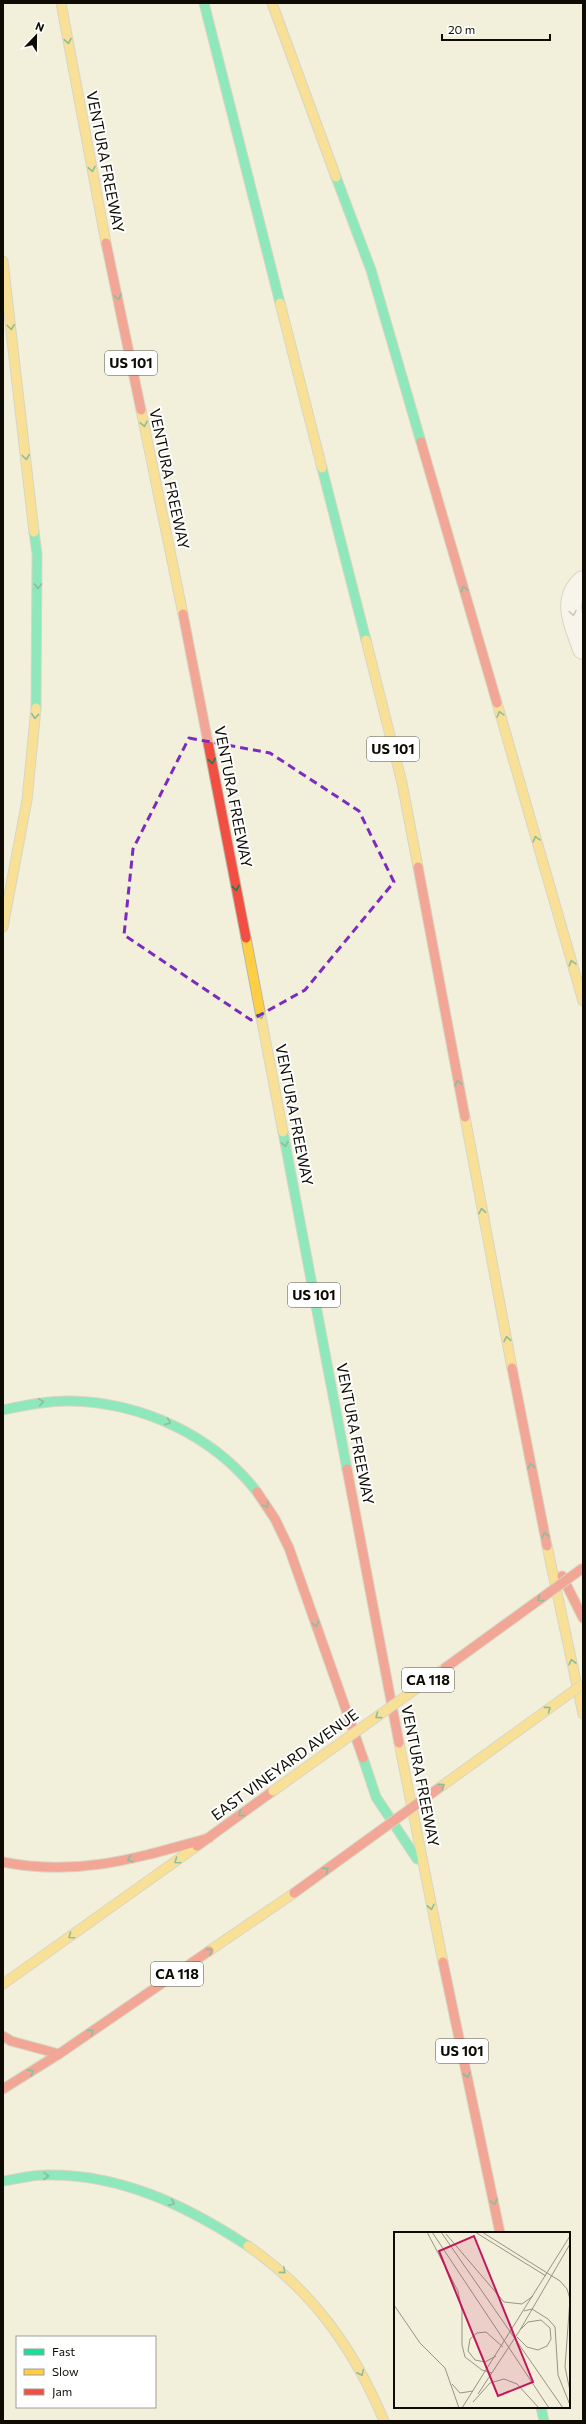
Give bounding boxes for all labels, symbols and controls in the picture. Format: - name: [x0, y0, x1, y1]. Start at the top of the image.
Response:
- north arrow: [16, 16, 56, 56]
- scale bar: [442, 16, 550, 42]
- text: N: [34, 19, 46, 34]
- text: 20 m: [448, 22, 475, 36]
- one-way arrow: [63, 38, 72, 44]
- street label: VENTURA FREEWAY: [83, 89, 129, 234]
- one-way arrow: [87, 166, 96, 172]
- one-way arrow: [113, 293, 121, 300]
- one-way arrow: [6, 324, 15, 330]
- road number: US 101: [105, 351, 157, 375]
- street label: VENTURA FREEWAY: [146, 407, 194, 551]
- one-way arrow: [139, 421, 147, 427]
- one-way arrow: [21, 453, 30, 460]
- one-way arrow: [34, 583, 42, 589]
- one-way arrow: [460, 585, 469, 592]
- one-way arrow: [568, 610, 576, 616]
- one-way arrow: [496, 710, 505, 717]
- one-way arrow: [31, 713, 40, 719]
- street label: VENTURA FREEWAY: [211, 724, 257, 869]
- road number: US 101: [367, 737, 419, 761]
- one-way arrow: [207, 758, 216, 764]
- one-way arrow: [532, 835, 541, 842]
- one-way arrow: [232, 885, 240, 892]
- one-way arrow: [568, 960, 577, 967]
- one-way arrow: [256, 1013, 264, 1019]
- street label: VENTURA FREEWAY: [272, 1042, 318, 1187]
- one-way arrow: [455, 1080, 463, 1086]
- one-way arrow: [280, 1141, 289, 1147]
- one-way arrow: [479, 1208, 487, 1214]
- road number: US 101: [288, 1283, 340, 1307]
- one-way arrow: [503, 1336, 511, 1342]
- street label: VENTURA FREEWAY: [333, 1361, 379, 1506]
- one-way arrow: [38, 1398, 44, 1407]
- one-way arrow: [163, 1417, 171, 1425]
- one-way arrow: [527, 1463, 535, 1470]
- one-way arrow: [261, 1500, 268, 1507]
- one-way arrow: [541, 1532, 549, 1538]
- one-way arrow: [537, 1594, 544, 1602]
- one-way arrow: [311, 1620, 320, 1627]
- one-way arrow: [568, 1659, 577, 1665]
- road number: CA 118: [402, 1668, 454, 1692]
- street label: VENTURA FREEWAY: [398, 1703, 444, 1848]
- street label: EAST VINEYARD AVENUE: [207, 1705, 362, 1824]
- one-way arrow: [543, 1707, 550, 1714]
- one-way arrow: [375, 1711, 382, 1718]
- one-way arrow: [438, 1783, 445, 1790]
- one-way arrow: [239, 1810, 246, 1817]
- one-way arrow: [127, 1854, 133, 1862]
- one-way arrow: [174, 1856, 181, 1864]
- one-way arrow: [322, 1867, 329, 1875]
- one-way arrow: [427, 1904, 435, 1910]
- one-way arrow: [68, 1931, 75, 1939]
- one-way arrow: [206, 1948, 213, 1956]
- road number: CA 118: [151, 1962, 203, 1986]
- one-way arrow: [87, 2030, 94, 2037]
- road number: US 101: [436, 2039, 488, 2063]
- one-way arrow: [27, 2069, 34, 2076]
- one-way arrow: [462, 2072, 470, 2078]
- one-way arrow: [43, 2172, 49, 2180]
- one-way arrow: [168, 2198, 176, 2206]
- one-way arrow: [489, 2199, 497, 2205]
- inset map: [394, 2232, 570, 2408]
- one-way arrow: [278, 2266, 285, 2273]
- legend: [16, 2336, 156, 2408]
- text: Fast: [52, 2344, 75, 2358]
- text: Slow: [52, 2364, 79, 2378]
- one-way arrow: [357, 2369, 364, 2376]
- text: Jam: [52, 2384, 72, 2399]

